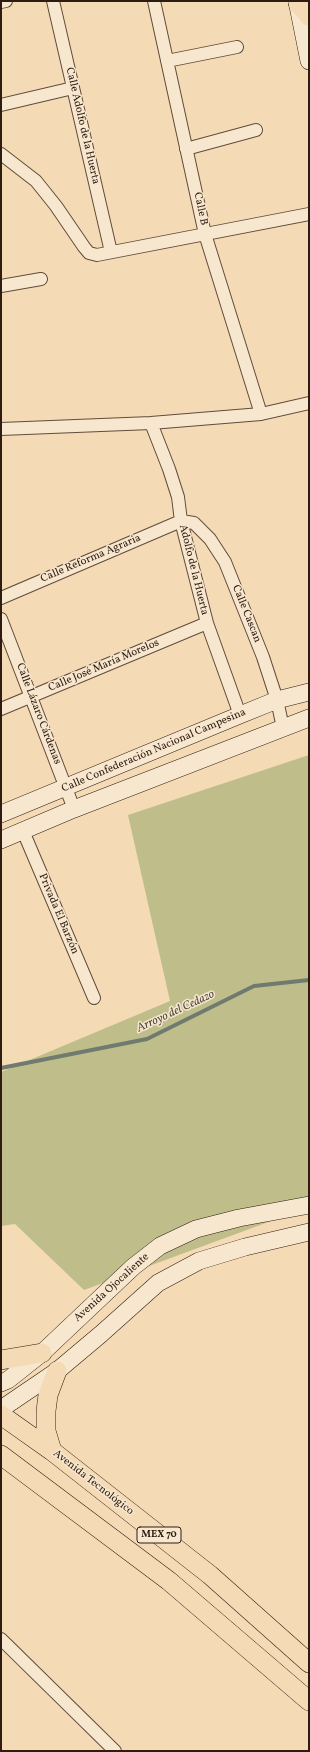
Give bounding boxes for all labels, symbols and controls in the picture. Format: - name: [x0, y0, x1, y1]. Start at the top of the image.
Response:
- street label: Calle Adolfo de la Huerta: [62, 66, 102, 186]
- street label: Calle B: [190, 191, 210, 227]
- street label: Adolfo de la Huerta: [175, 523, 211, 617]
- street label: Calle Reforma Agraria: [39, 532, 143, 586]
- street label: Calle Cascan: [228, 583, 264, 645]
- street label: Calle José María Morelos: [47, 637, 161, 695]
- street label: Calle Lázaro Cárdenas: [13, 662, 63, 766]
- street label: Calle Confederación Nacional Campesina: [60, 706, 248, 796]
- street label: Privada El Barzón: [35, 872, 81, 956]
- water label: Arroyo del Cedazo: [135, 988, 217, 1036]
- street label: Avenida Ojocaliente: [72, 1251, 152, 1325]
- street label: Avenida Tecnológico: [50, 1447, 136, 1519]
- road number: MEX 70: [137, 1527, 181, 1543]

